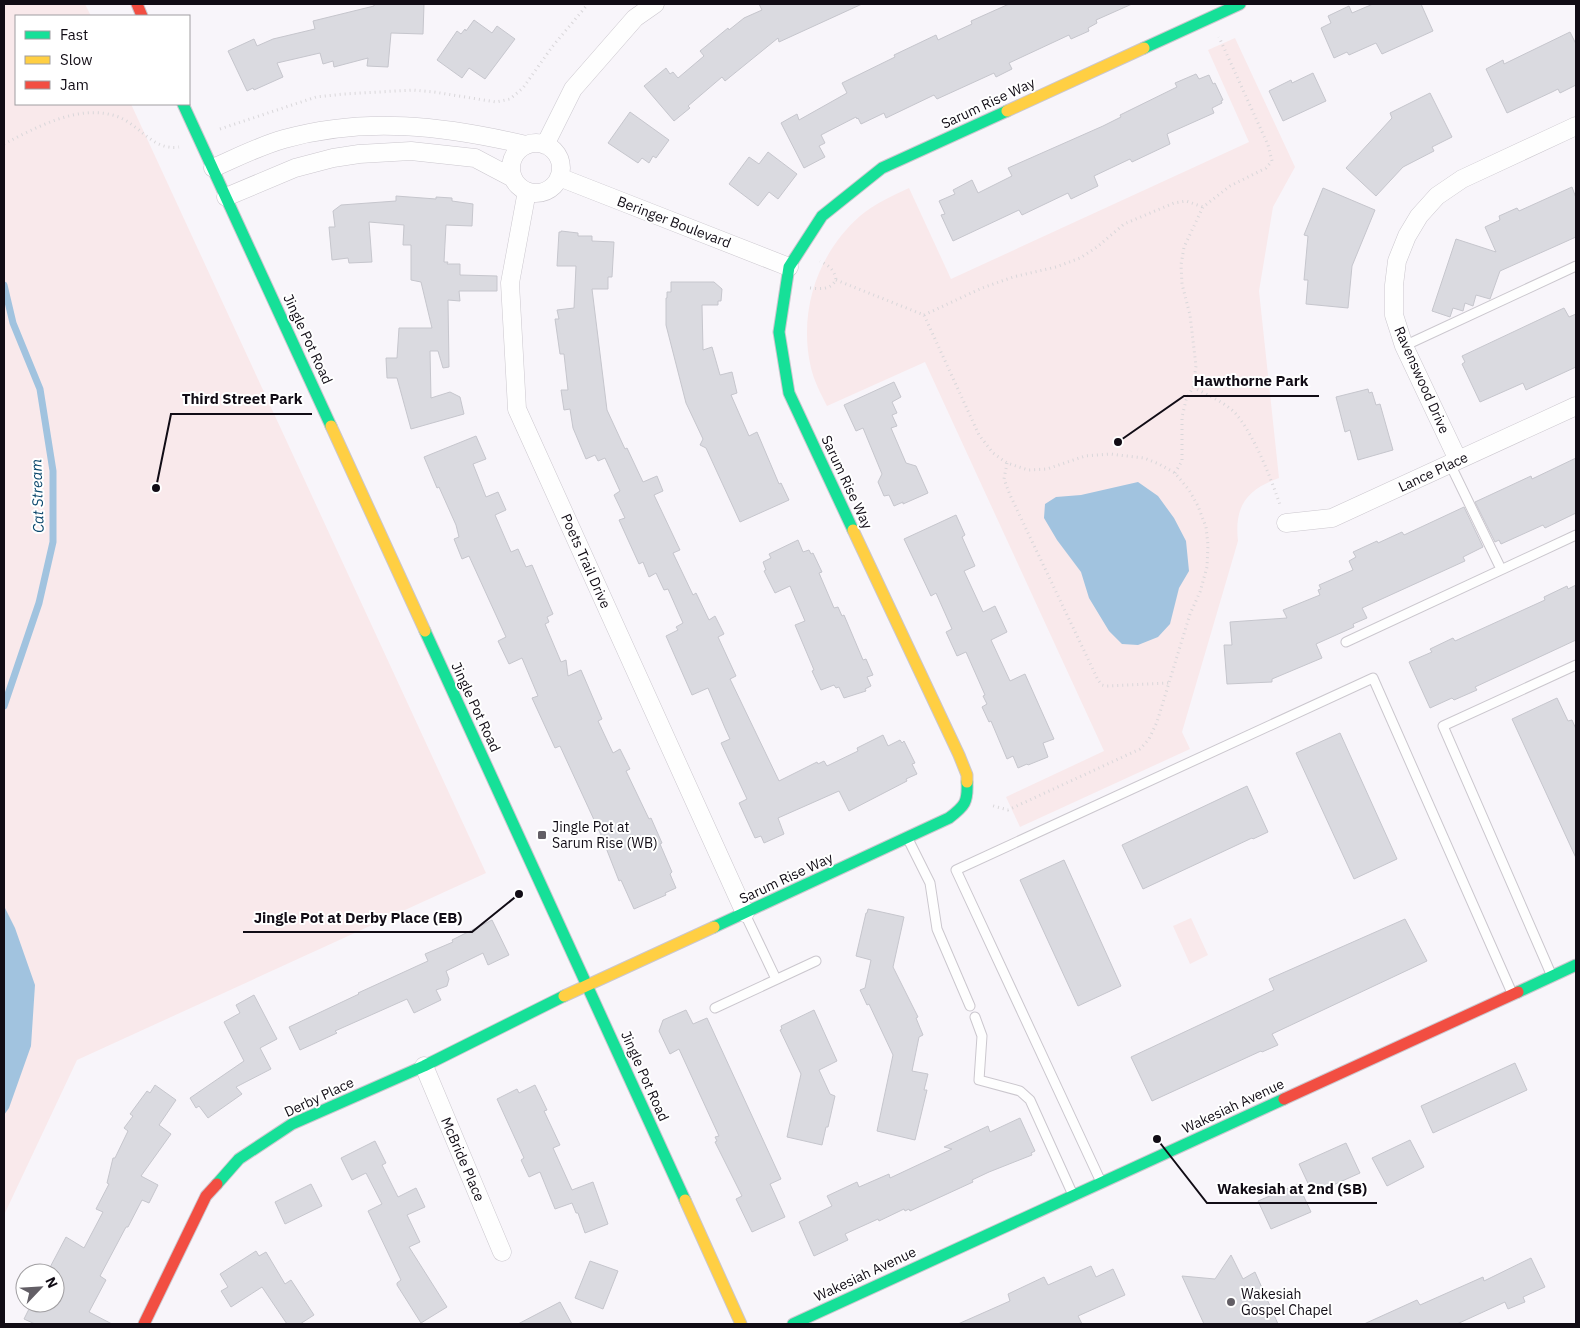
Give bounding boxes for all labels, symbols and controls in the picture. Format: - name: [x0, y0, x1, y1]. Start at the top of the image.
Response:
- legend: [15, 15, 190, 105]
- text: Fast: [60, 25, 88, 44]
- text: Slow: [60, 50, 93, 69]
- street label: Sarum Rise Way: [938, 73, 1038, 133]
- text: Jam: [60, 75, 89, 94]
- street label: Beringer Boulevard: [614, 192, 734, 252]
- street label: Jingle Pot Road: [279, 291, 337, 387]
- street label: Ravenswood Drive: [1390, 324, 1454, 437]
- callout: Hawthorne Park: [1184, 366, 1319, 396]
- text: Hawthorne Park: [1194, 371, 1309, 390]
- callout: Third Street Park: [171, 384, 312, 414]
- text: Third Street Park: [182, 389, 303, 408]
- street label: Sarum Rise Way: [817, 432, 877, 532]
- street label: Lance Place: [1395, 448, 1471, 496]
- water label: Cat Stream: [26, 459, 48, 533]
- street label: Poets Trail Drive: [557, 511, 615, 611]
- street label: Jingle Pot Road: [447, 659, 505, 755]
- place label: Jingle Pot at Sarum Rise (WB): [552, 818, 658, 852]
- marker: Jingle Pot at Sarum Rise (WB): [536, 829, 548, 841]
- street label: Sarum Rise Way: [736, 848, 836, 908]
- callout: Jingle Pot at Derby Place (EB): [243, 902, 472, 932]
- text: Jingle Pot at Derby Place (EB): [254, 908, 462, 927]
- street label: Jingle Pot Road: [617, 1028, 673, 1124]
- street label: Derby Place: [281, 1073, 357, 1121]
- street label: Wakesiah Avenue: [1179, 1074, 1287, 1137]
- street label: McBride Place: [437, 1114, 489, 1204]
- callout: Wakesiah at 2nd (SB): [1207, 1173, 1377, 1203]
- text: Wakesiah at 2nd (SB): [1217, 1179, 1367, 1198]
- street label: Wakesiah Avenue: [811, 1242, 919, 1305]
- north arrow: [15, 1263, 65, 1313]
- text: N: [41, 1274, 62, 1291]
- place label: Wakesiah Gospel Chapel: [1241, 1285, 1332, 1319]
- marker: Wakesiah Gospel Chapel: [1225, 1296, 1237, 1308]

